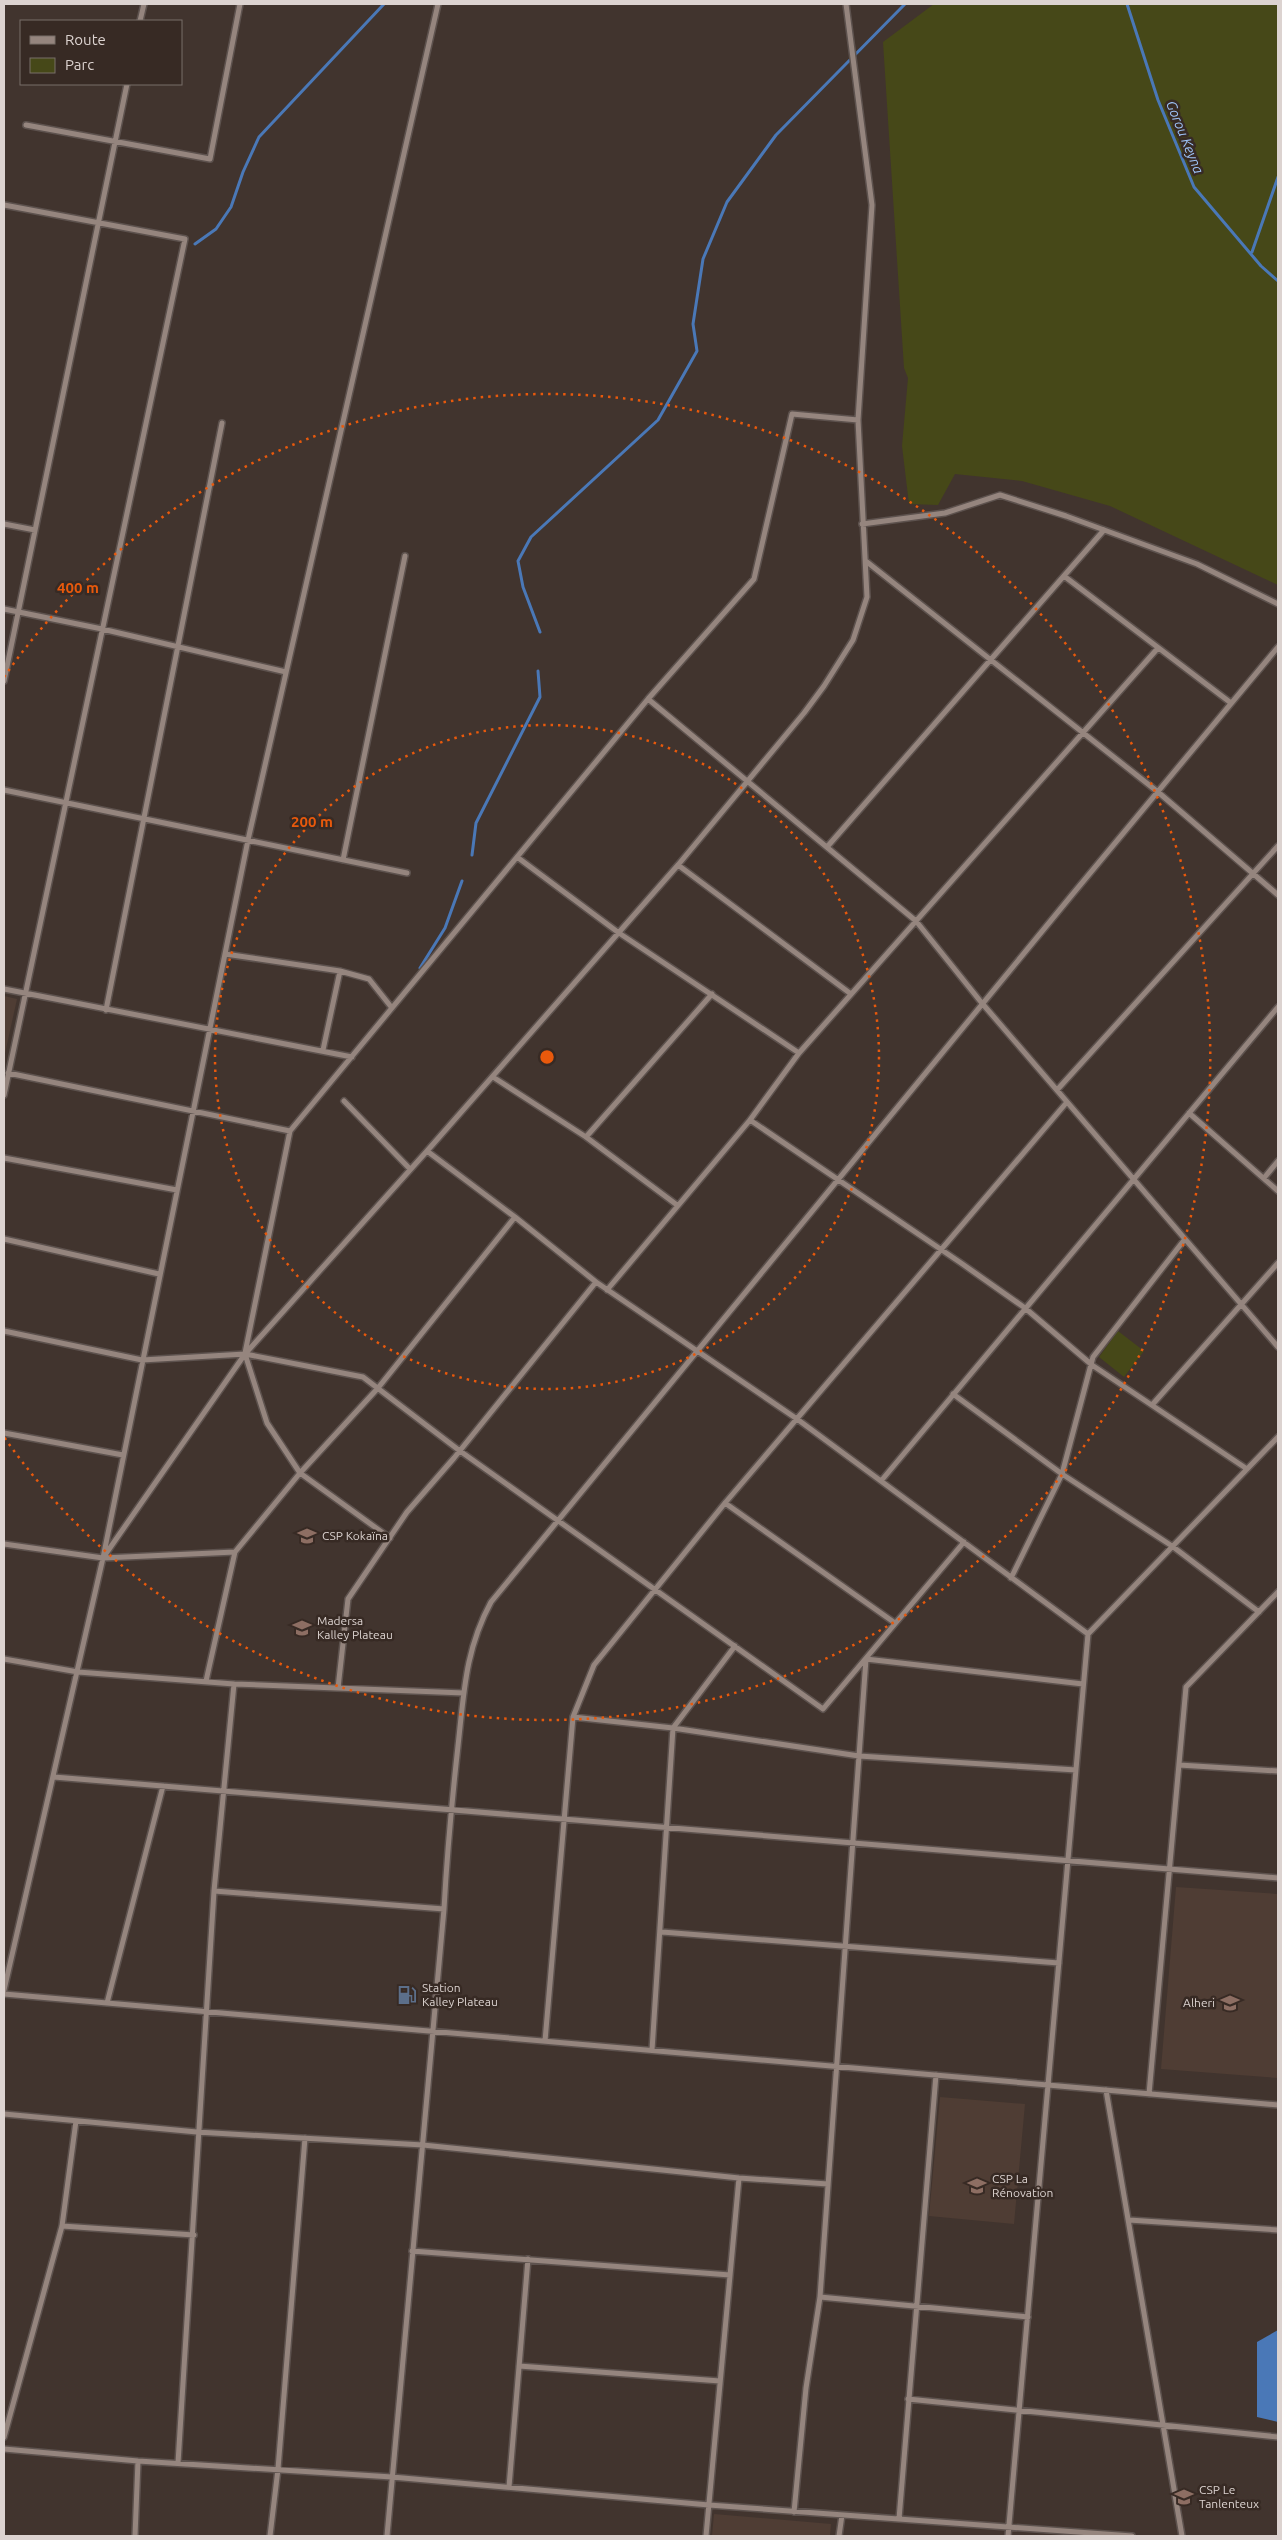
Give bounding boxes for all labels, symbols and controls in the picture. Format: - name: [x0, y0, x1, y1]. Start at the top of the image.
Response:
- legend: [20, 20, 182, 85]
- text: Route: [65, 31, 106, 48]
- text: Parc: [65, 56, 94, 73]
- water label: Gorou Keyna: [1163, 98, 1207, 176]
- text: 400 m: [57, 579, 99, 596]
- text: 200 m: [291, 813, 333, 830]
- centre of rings: [538, 1048, 556, 1066]
- school or university icon: CSP Kokaïna: [296, 1525, 318, 1547]
- place label: CSP Kokaïna: [322, 1529, 388, 1542]
- place label: Madersa Kalley Plateau: [317, 1614, 393, 1641]
- school or university icon: Madersa Kalley Plateau: [291, 1617, 313, 1639]
- place label: Station Kalley Plateau: [422, 1981, 498, 2008]
- fuel station icon: Station Kalley Plateau: [396, 1984, 418, 2006]
- school or university icon: Alheri: [1219, 1992, 1241, 2014]
- place label: Alheri: [1183, 1996, 1215, 2009]
- place label: CSP La Rénovation: [992, 2172, 1053, 2199]
- school or university icon: CSP La Rénovation: [966, 2175, 988, 2197]
- place label: CSP Le Tanlenteux: [1199, 2483, 1259, 2510]
- school or university icon: CSP Le Tanlenteux: [1173, 2486, 1195, 2508]

